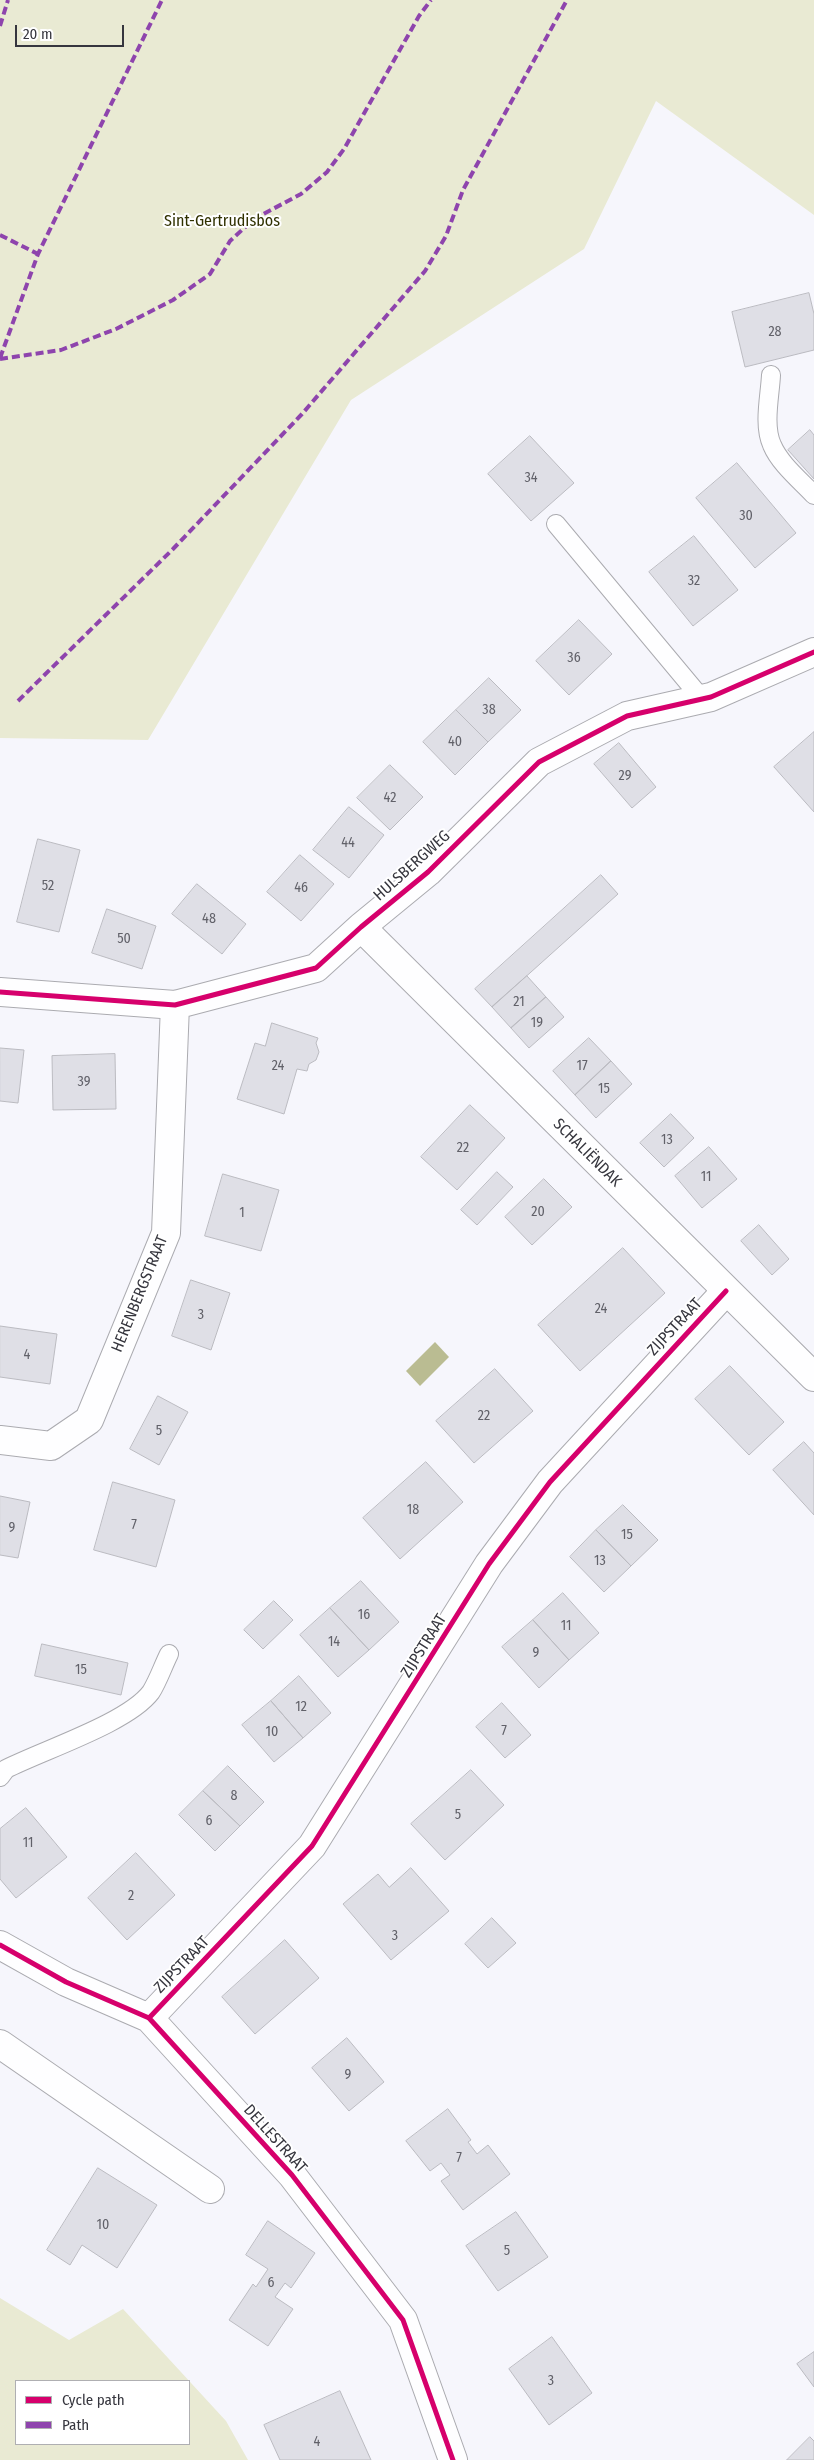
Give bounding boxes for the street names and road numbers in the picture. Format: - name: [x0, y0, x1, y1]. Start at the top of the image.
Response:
- street label: HULSBERGWEG: [370, 827, 454, 905]
- street label: SCHALIËNDAK: [549, 1115, 625, 1191]
- street label: HERENBERGSTRAAT: [108, 1233, 172, 1355]
- street label: ZIJPSTRAAT: [644, 1294, 706, 1360]
- street label: ZIJPSTRAAT: [397, 1611, 451, 1681]
- street label: ZIJPSTRAAT: [150, 1933, 214, 1997]
- street label: DELLESTRAAT: [239, 2101, 311, 2177]

